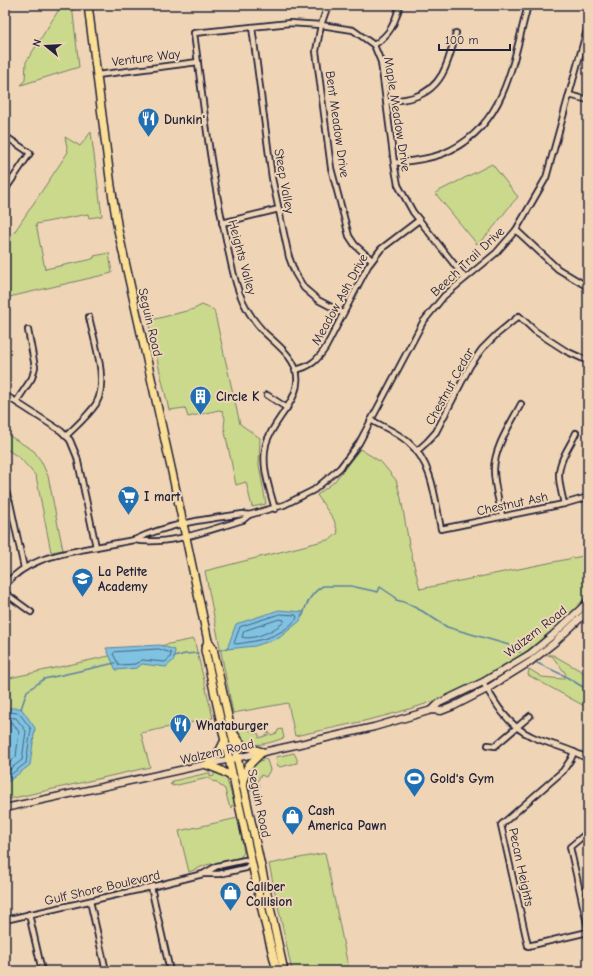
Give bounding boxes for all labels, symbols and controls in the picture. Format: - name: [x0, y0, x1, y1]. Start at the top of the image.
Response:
- north arrow: [26, 26, 66, 66]
- scale bar: [439, 26, 510, 52]
- text: 100 m: [445, 33, 478, 47]
- text: N: [30, 38, 44, 48]
- street label: Venture Way: [111, 46, 181, 69]
- street label: Maple Meadow Drive: [381, 56, 414, 173]
- street label: Bent Meadow Drive: [323, 70, 352, 179]
- restaurant icon: Dunkin': [135, 106, 161, 139]
- place label: Dunkin': [164, 112, 205, 127]
- street label: Steep Valley: [271, 147, 298, 215]
- street label: Heights Valley: [225, 218, 260, 297]
- street label: Beech Trail Drive: [427, 223, 508, 299]
- street label: Meadow Ash Drive: [308, 251, 371, 348]
- street label: Seguin Road: [135, 286, 166, 358]
- street label: Chestnut Cedar: [422, 344, 477, 427]
- building icon: Circle K: [188, 383, 214, 416]
- place label: Circle K: [216, 389, 260, 404]
- supermarket icon: I mart: [116, 483, 142, 516]
- place label: I mart: [144, 489, 181, 504]
- street label: Chestnut Ash: [475, 489, 549, 518]
- place label: La Petite Academy: [98, 564, 148, 594]
- school or university icon: La Petite Academy: [70, 565, 96, 598]
- street label: Walzem Road: [501, 602, 569, 660]
- restaurant icon: Whataburger: [167, 712, 193, 745]
- place label: Whataburger: [196, 718, 269, 733]
- street label: Walzem Road: [179, 736, 255, 767]
- sports icon: Gold's Gym: [402, 765, 428, 798]
- street label: Seguin Road: [245, 767, 274, 839]
- place label: Gold's Gym: [430, 771, 494, 786]
- place label: Cash America Pawn: [308, 803, 387, 833]
- shop icon: Cash America Pawn: [280, 804, 306, 837]
- street label: Pecan Heights: [506, 827, 537, 908]
- street label: Gulf Shore Boulevard: [43, 867, 161, 908]
- place label: Caliber Collision: [246, 879, 292, 909]
- shop icon: Caliber Collision: [218, 880, 244, 913]

